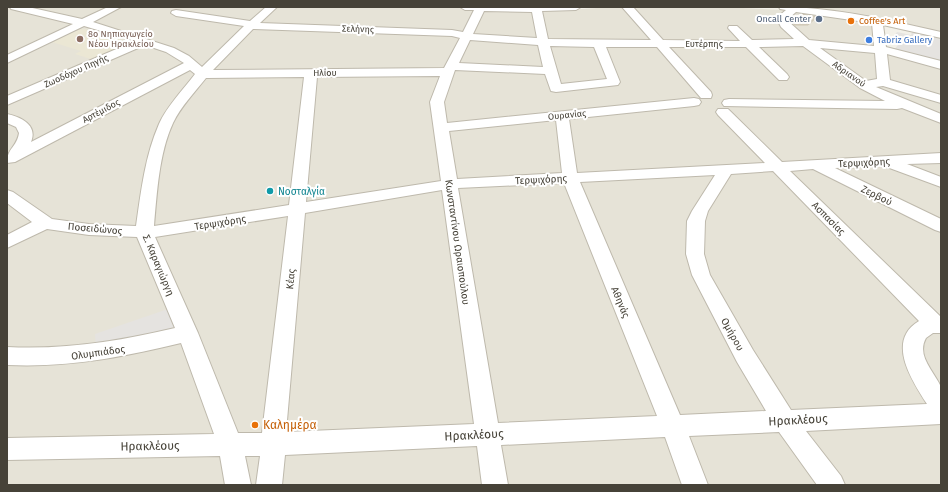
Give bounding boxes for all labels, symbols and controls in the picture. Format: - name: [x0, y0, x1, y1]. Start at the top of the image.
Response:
- place label: Oncall Center: [756, 14, 812, 24]
- marker: Oncall Center: [814, 14, 824, 24]
- marker: Coffee's Art: [846, 16, 856, 26]
- place label: Coffee's Art: [859, 16, 906, 26]
- street label: Σελήνης: [342, 23, 375, 35]
- place label: 8ο Νηπιαγωγείο Νέου Ηρακλείου: [88, 29, 154, 49]
- marker: 8ο Νηπιαγωγείο Νέου Ηρακλείου: [75, 34, 85, 44]
- marker: Tabriz Gallery: [864, 35, 874, 45]
- place label: Tabriz Gallery: [877, 35, 933, 45]
- street label: Ευτέρπης: [685, 39, 724, 49]
- street label: Ζωοδόχου Πηγής: [42, 52, 110, 90]
- street label: Αδριανού: [830, 59, 868, 89]
- street label: Ηλίου: [313, 68, 337, 78]
- street label: Αρτέμιδος: [81, 97, 122, 125]
- street label: Ουρανίας: [547, 108, 587, 122]
- street label: Τερψιχόρης: [838, 155, 891, 170]
- street label: Τερψιχόρης: [515, 172, 568, 187]
- street label: Κωνσταντίνου Ωραιοπούλου: [442, 179, 473, 306]
- street label: Ζερβού: [859, 182, 895, 209]
- place label: Νοσταλγία: [278, 185, 325, 198]
- marker: Νοσταλγία: [265, 186, 275, 196]
- street label: Ασπασίας: [809, 199, 848, 238]
- street label: Τερψιχόρης: [193, 212, 247, 233]
- street label: Ποσειδώνος: [67, 220, 123, 237]
- street label: Σ. Καραγιώργη: [140, 233, 177, 298]
- street label: Κέας: [283, 268, 298, 290]
- street label: Αθηνάς: [608, 285, 633, 320]
- street label: Ομήρου: [718, 316, 746, 353]
- street label: Ολυμπιάδος: [70, 342, 126, 363]
- street label: Ηρακλέους: [768, 411, 828, 429]
- place label: Καλημέρα: [263, 418, 317, 432]
- marker: Καλημέρα: [250, 420, 260, 430]
- street label: Ηρακλέους: [444, 426, 504, 444]
- street label: Ηρακλέους: [120, 438, 180, 454]

